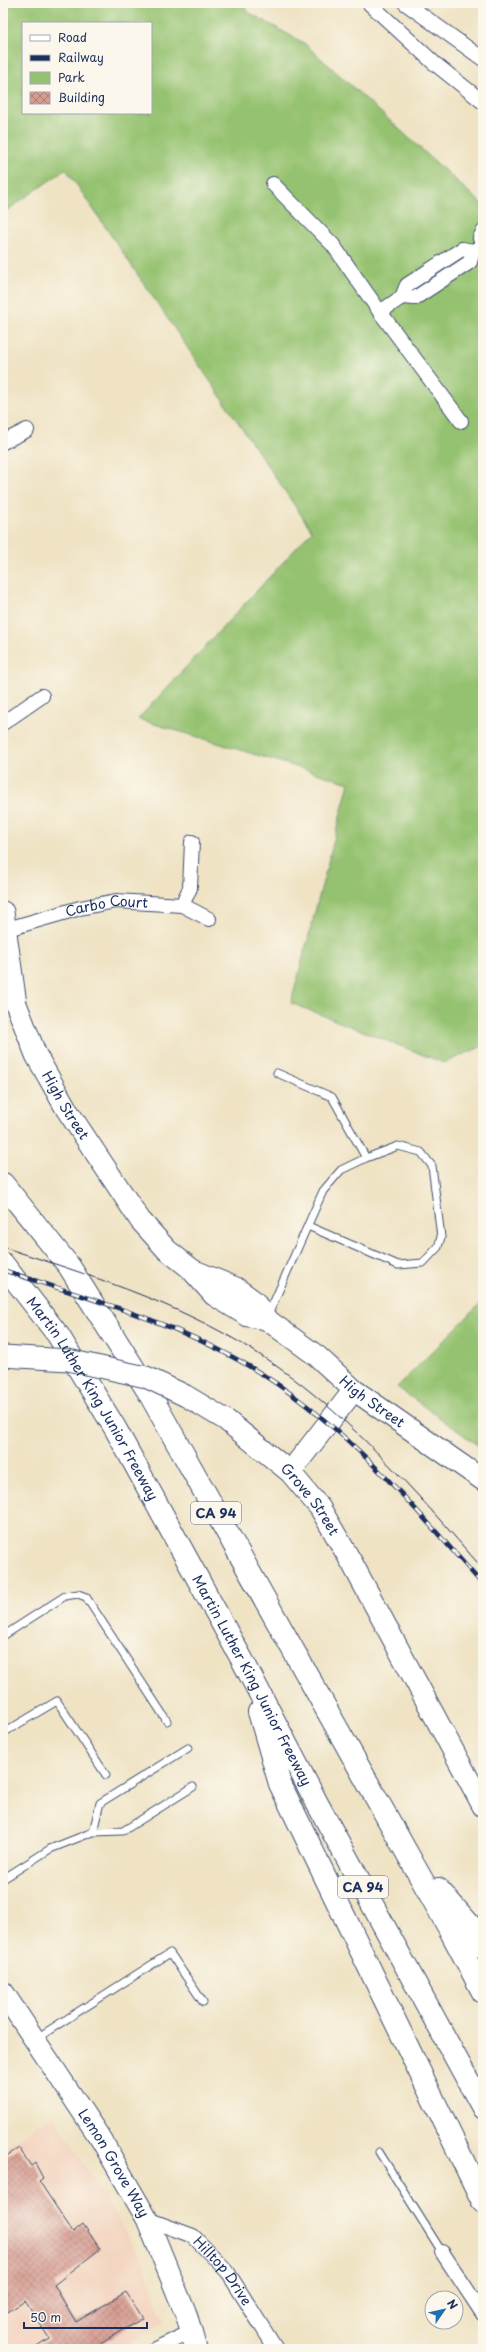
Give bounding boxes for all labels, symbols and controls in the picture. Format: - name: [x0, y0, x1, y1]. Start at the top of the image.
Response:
- legend: [22, 22, 152, 114]
- text: Road: [58, 28, 87, 46]
- text: Railway: [58, 48, 104, 66]
- text: Park: [58, 68, 85, 86]
- text: Building: [58, 88, 105, 106]
- street label: Carbo Court: [63, 889, 149, 922]
- street label: High Street: [37, 1067, 95, 1144]
- street label: Martin Luther King Junior Freeway: [22, 1292, 164, 1504]
- street label: High Street: [335, 1371, 410, 1433]
- street label: Grove Street: [276, 1458, 345, 1539]
- road number: CA 94: [191, 1502, 241, 1524]
- street label: Martin Luther King Junior Freeway: [187, 1571, 317, 1789]
- road number: CA 94: [338, 1876, 388, 1898]
- street label: Lemon Grove Way: [73, 2104, 155, 2221]
- street label: Hilltop Drive: [189, 2231, 257, 2309]
- north arrow: [424, 2290, 464, 2330]
- text: N: [443, 2296, 462, 2313]
- scale bar: [24, 2304, 147, 2330]
- text: 50 m: [30, 2308, 61, 2326]

